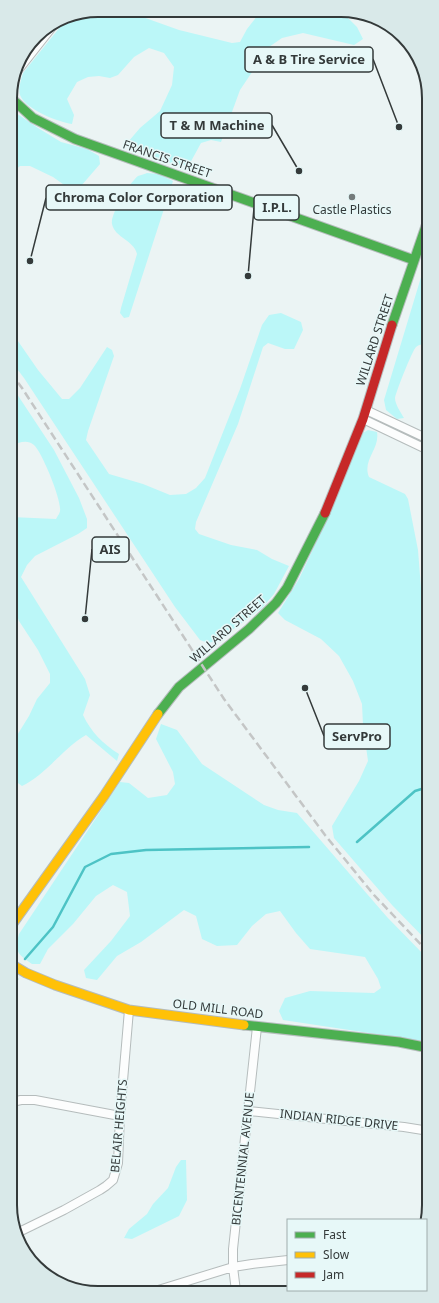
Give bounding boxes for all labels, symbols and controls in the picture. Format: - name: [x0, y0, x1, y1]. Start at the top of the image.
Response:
- callout: A & B Tire Service: [245, 47, 373, 72]
- text: A & B Tire Service: [253, 50, 365, 68]
- callout: T & M Machine: [161, 113, 272, 138]
- text: T & M Machine: [170, 116, 265, 134]
- street label: FRANCIS STREET: [121, 135, 214, 182]
- callout: Chroma Color Corporation: [46, 185, 232, 210]
- text: Chroma Color Corporation: [54, 188, 224, 206]
- marker: Castle Plastics: [347, 192, 357, 202]
- callout: I.P.L.: [254, 195, 299, 220]
- text: I.P.L.: [262, 198, 292, 216]
- place label: Castle Plastics: [312, 201, 392, 218]
- street label: WILLARD STREET: [352, 291, 397, 388]
- callout: AIS: [92, 537, 129, 562]
- text: AIS: [99, 540, 121, 558]
- street label: WILLARD STREET: [186, 591, 270, 666]
- callout: ServPro: [324, 724, 390, 749]
- text: ServPro: [332, 727, 382, 745]
- street label: OLD MILL ROAD: [172, 995, 265, 1023]
- street label: BELAIR HEIGHTS: [106, 1078, 131, 1173]
- street label: BICENTENNIAL AVENUE: [227, 1092, 258, 1226]
- street label: INDIAN RIDGE DRIVE: [279, 1105, 399, 1134]
- legend: [287, 1219, 427, 1291]
- text: Fast: [323, 1226, 347, 1243]
- text: Slow: [323, 1246, 350, 1263]
- text: Jam: [322, 1266, 344, 1283]

